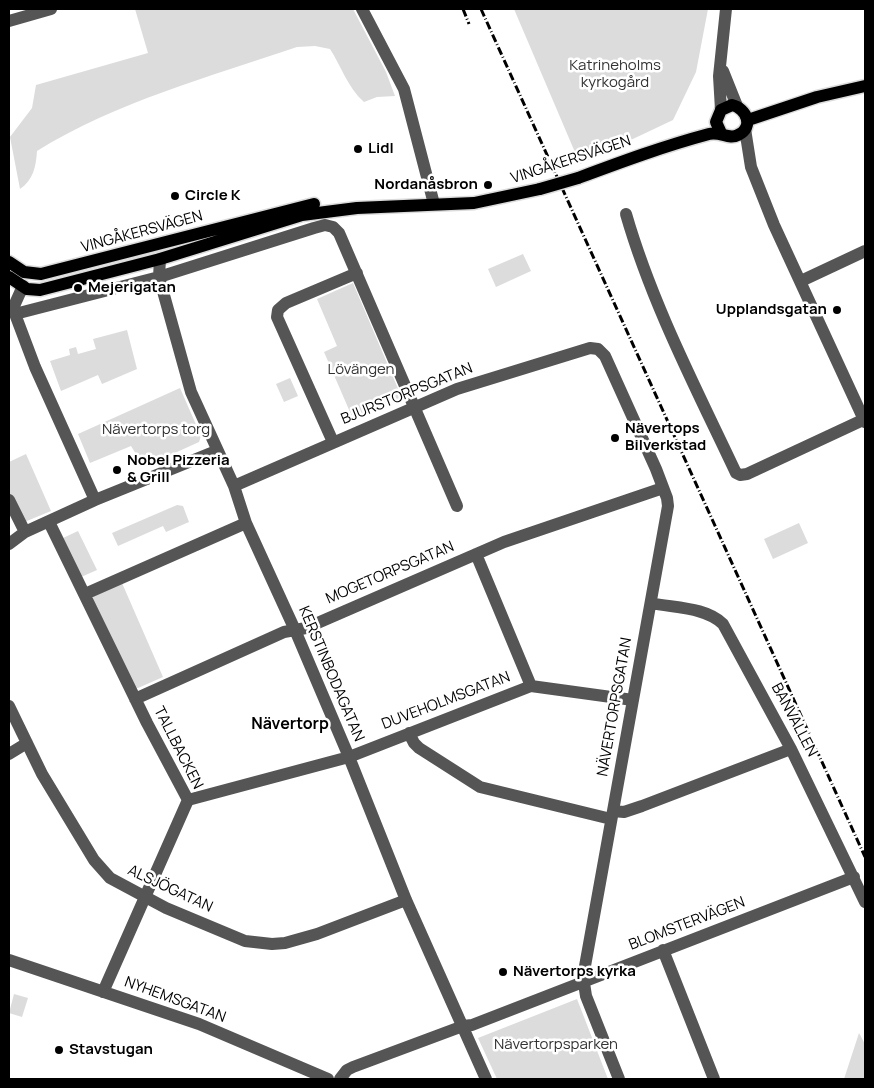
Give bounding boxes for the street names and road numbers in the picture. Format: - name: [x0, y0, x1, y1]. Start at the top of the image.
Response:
- street label: VINGÅKERSVÄGEN: [509, 132, 633, 188]
- street label: VINGÅKERSVÄGEN: [79, 207, 205, 257]
- street label: BJURSTORPSGATAN: [339, 359, 475, 429]
- street label: MOGETORPSGATAN: [323, 538, 457, 608]
- street label: KERSTINBODAGATAN: [294, 604, 368, 744]
- street label: NÄVERTORPSGATAN: [594, 636, 636, 778]
- street label: DUVEHOLMSGATAN: [379, 668, 513, 734]
- street label: BANVALLEN: [767, 680, 821, 760]
- street label: TALLBACKEN: [149, 704, 207, 792]
- street label: ALSJÖGATAN: [125, 862, 215, 916]
- street label: BLOMSTERVÄGEN: [626, 894, 748, 954]
- street label: NYHEMSGATAN: [122, 973, 228, 1027]

